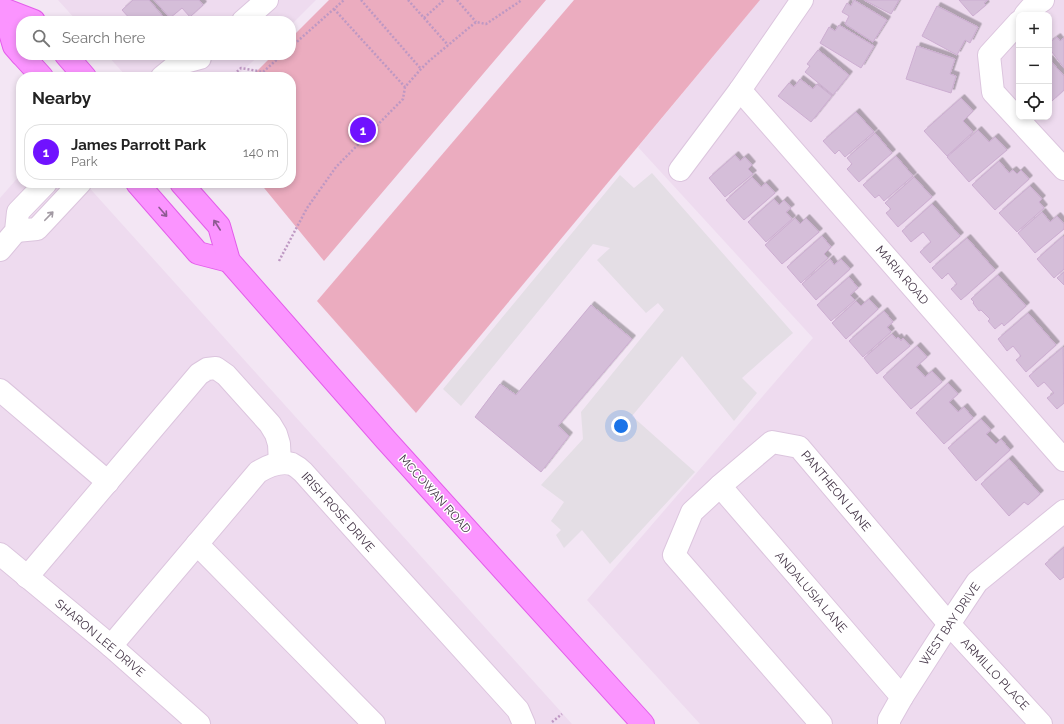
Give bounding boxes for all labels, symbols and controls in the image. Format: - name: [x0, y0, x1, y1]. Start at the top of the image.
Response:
- map controls: [1016, 12, 1052, 120]
- button: +: [1016, 12, 1052, 48]
- search box: [16, 16, 296, 60]
- icon: search: [30, 27, 52, 49]
- text: Search here: [62, 29, 145, 47]
- button: −: [1016, 48, 1052, 84]
- button: locate: [1016, 84, 1052, 120]
- text: Nearby: [32, 88, 91, 108]
- pin: 1: [350, 115, 376, 145]
- text: James Parrott Park: [71, 136, 206, 154]
- text: 1: [43, 145, 49, 160]
- text: 140 m: [243, 145, 279, 160]
- text: Park: [71, 154, 98, 169]
- one-way arrow: [158, 207, 167, 217]
- one-way arrow: [44, 211, 54, 221]
- one-way arrow: [212, 219, 221, 230]
- street label: MARIA ROAD: [873, 243, 932, 308]
- your location: [611, 416, 631, 436]
- street label: PANTHEON LANE: [798, 448, 874, 534]
- street label: MCCOWAN ROAD: [396, 452, 474, 537]
- street label: IRISH ROSE DRIVE: [299, 469, 377, 555]
- street label: ANDALUSIA LANE: [772, 549, 850, 635]
- street label: WEST BAY DRIVE: [917, 580, 983, 668]
- street label: SHARON LEE DRIVE: [52, 596, 148, 680]
- street label: ARMILLO PLACE: [958, 635, 1032, 713]

